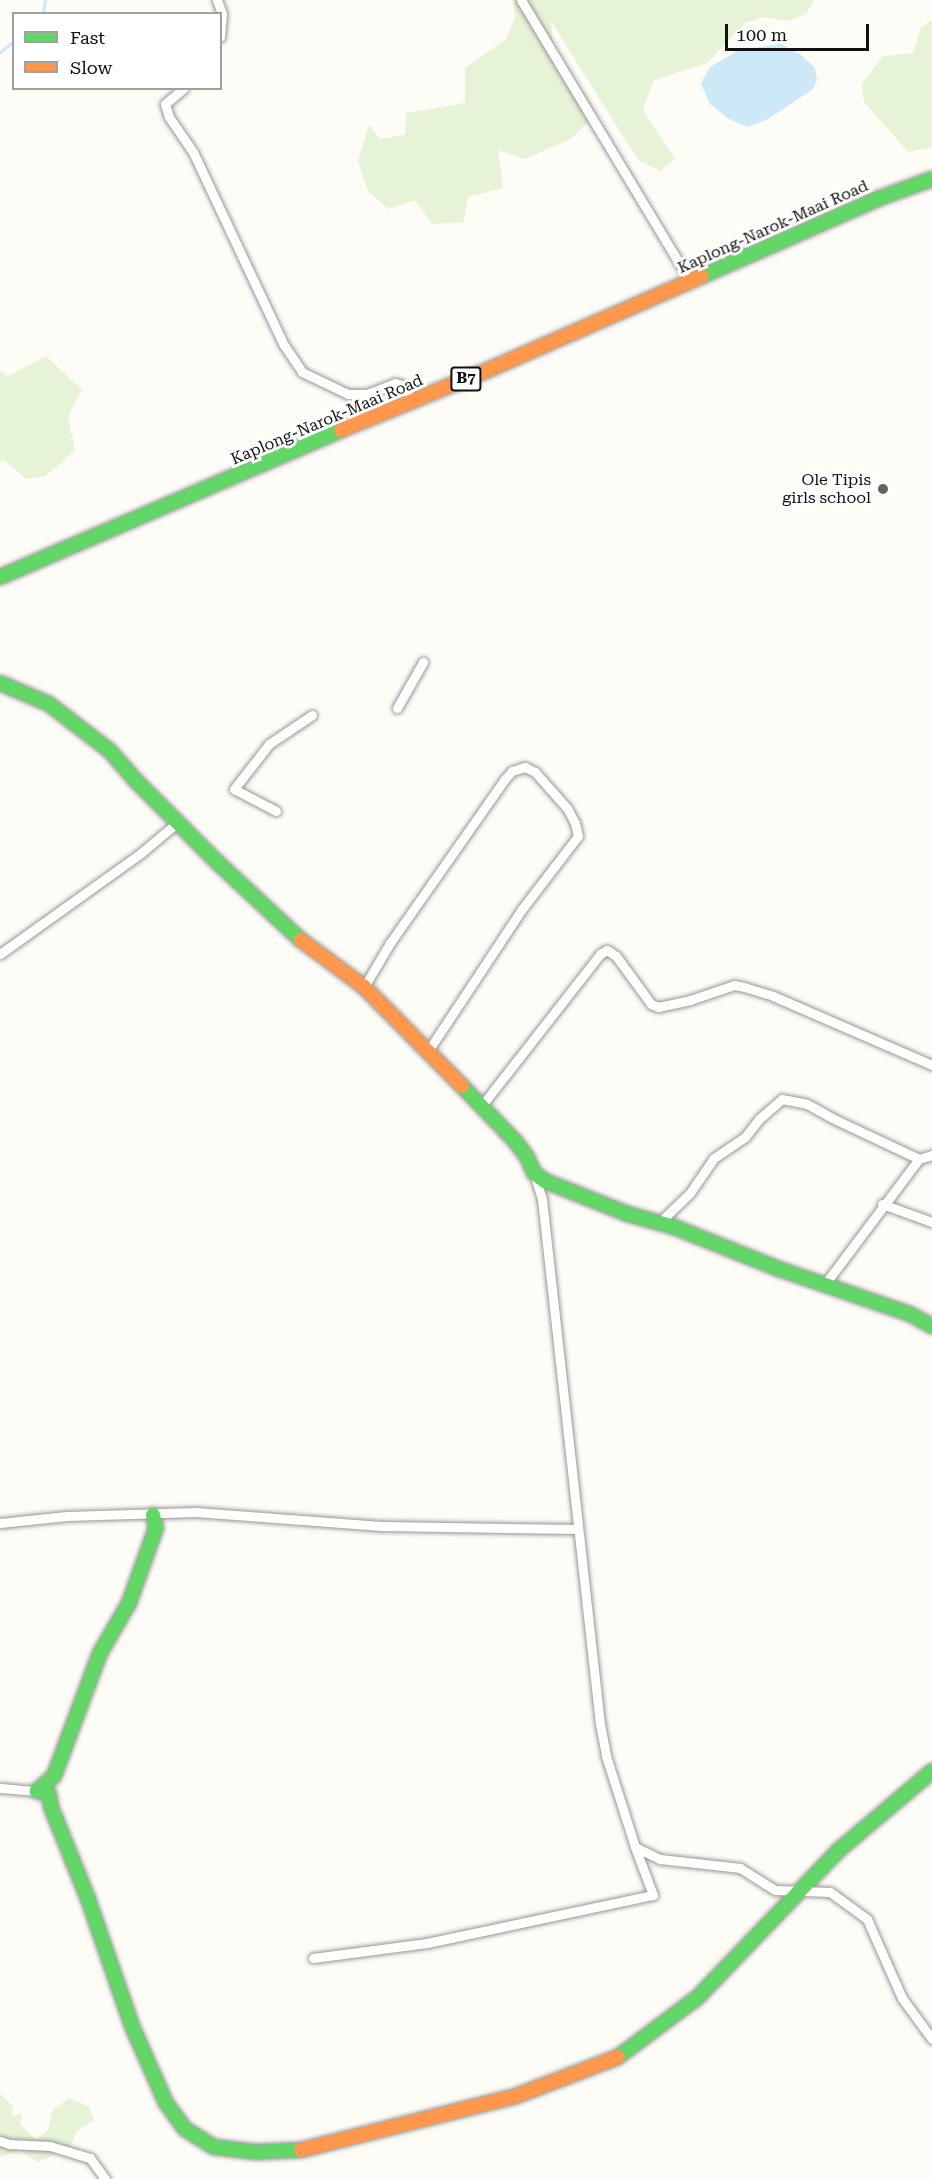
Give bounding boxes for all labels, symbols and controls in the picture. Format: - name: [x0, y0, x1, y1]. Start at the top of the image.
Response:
- legend: [12, 12, 222, 90]
- scale bar: [728, 12, 872, 50]
- text: 100 m: [736, 24, 787, 45]
- text: Fast: [70, 27, 105, 48]
- text: Slow: [70, 57, 112, 78]
- street label: Kaplong-Narok-Maai Road: [675, 176, 871, 278]
- road number: B7: [450, 367, 482, 391]
- street label: Kaplong-Narok-Maai Road: [228, 371, 426, 469]
- place label: Ole Tipis girls school: [782, 470, 871, 508]
- marker: Ole Tipis girls school: [876, 482, 890, 496]

